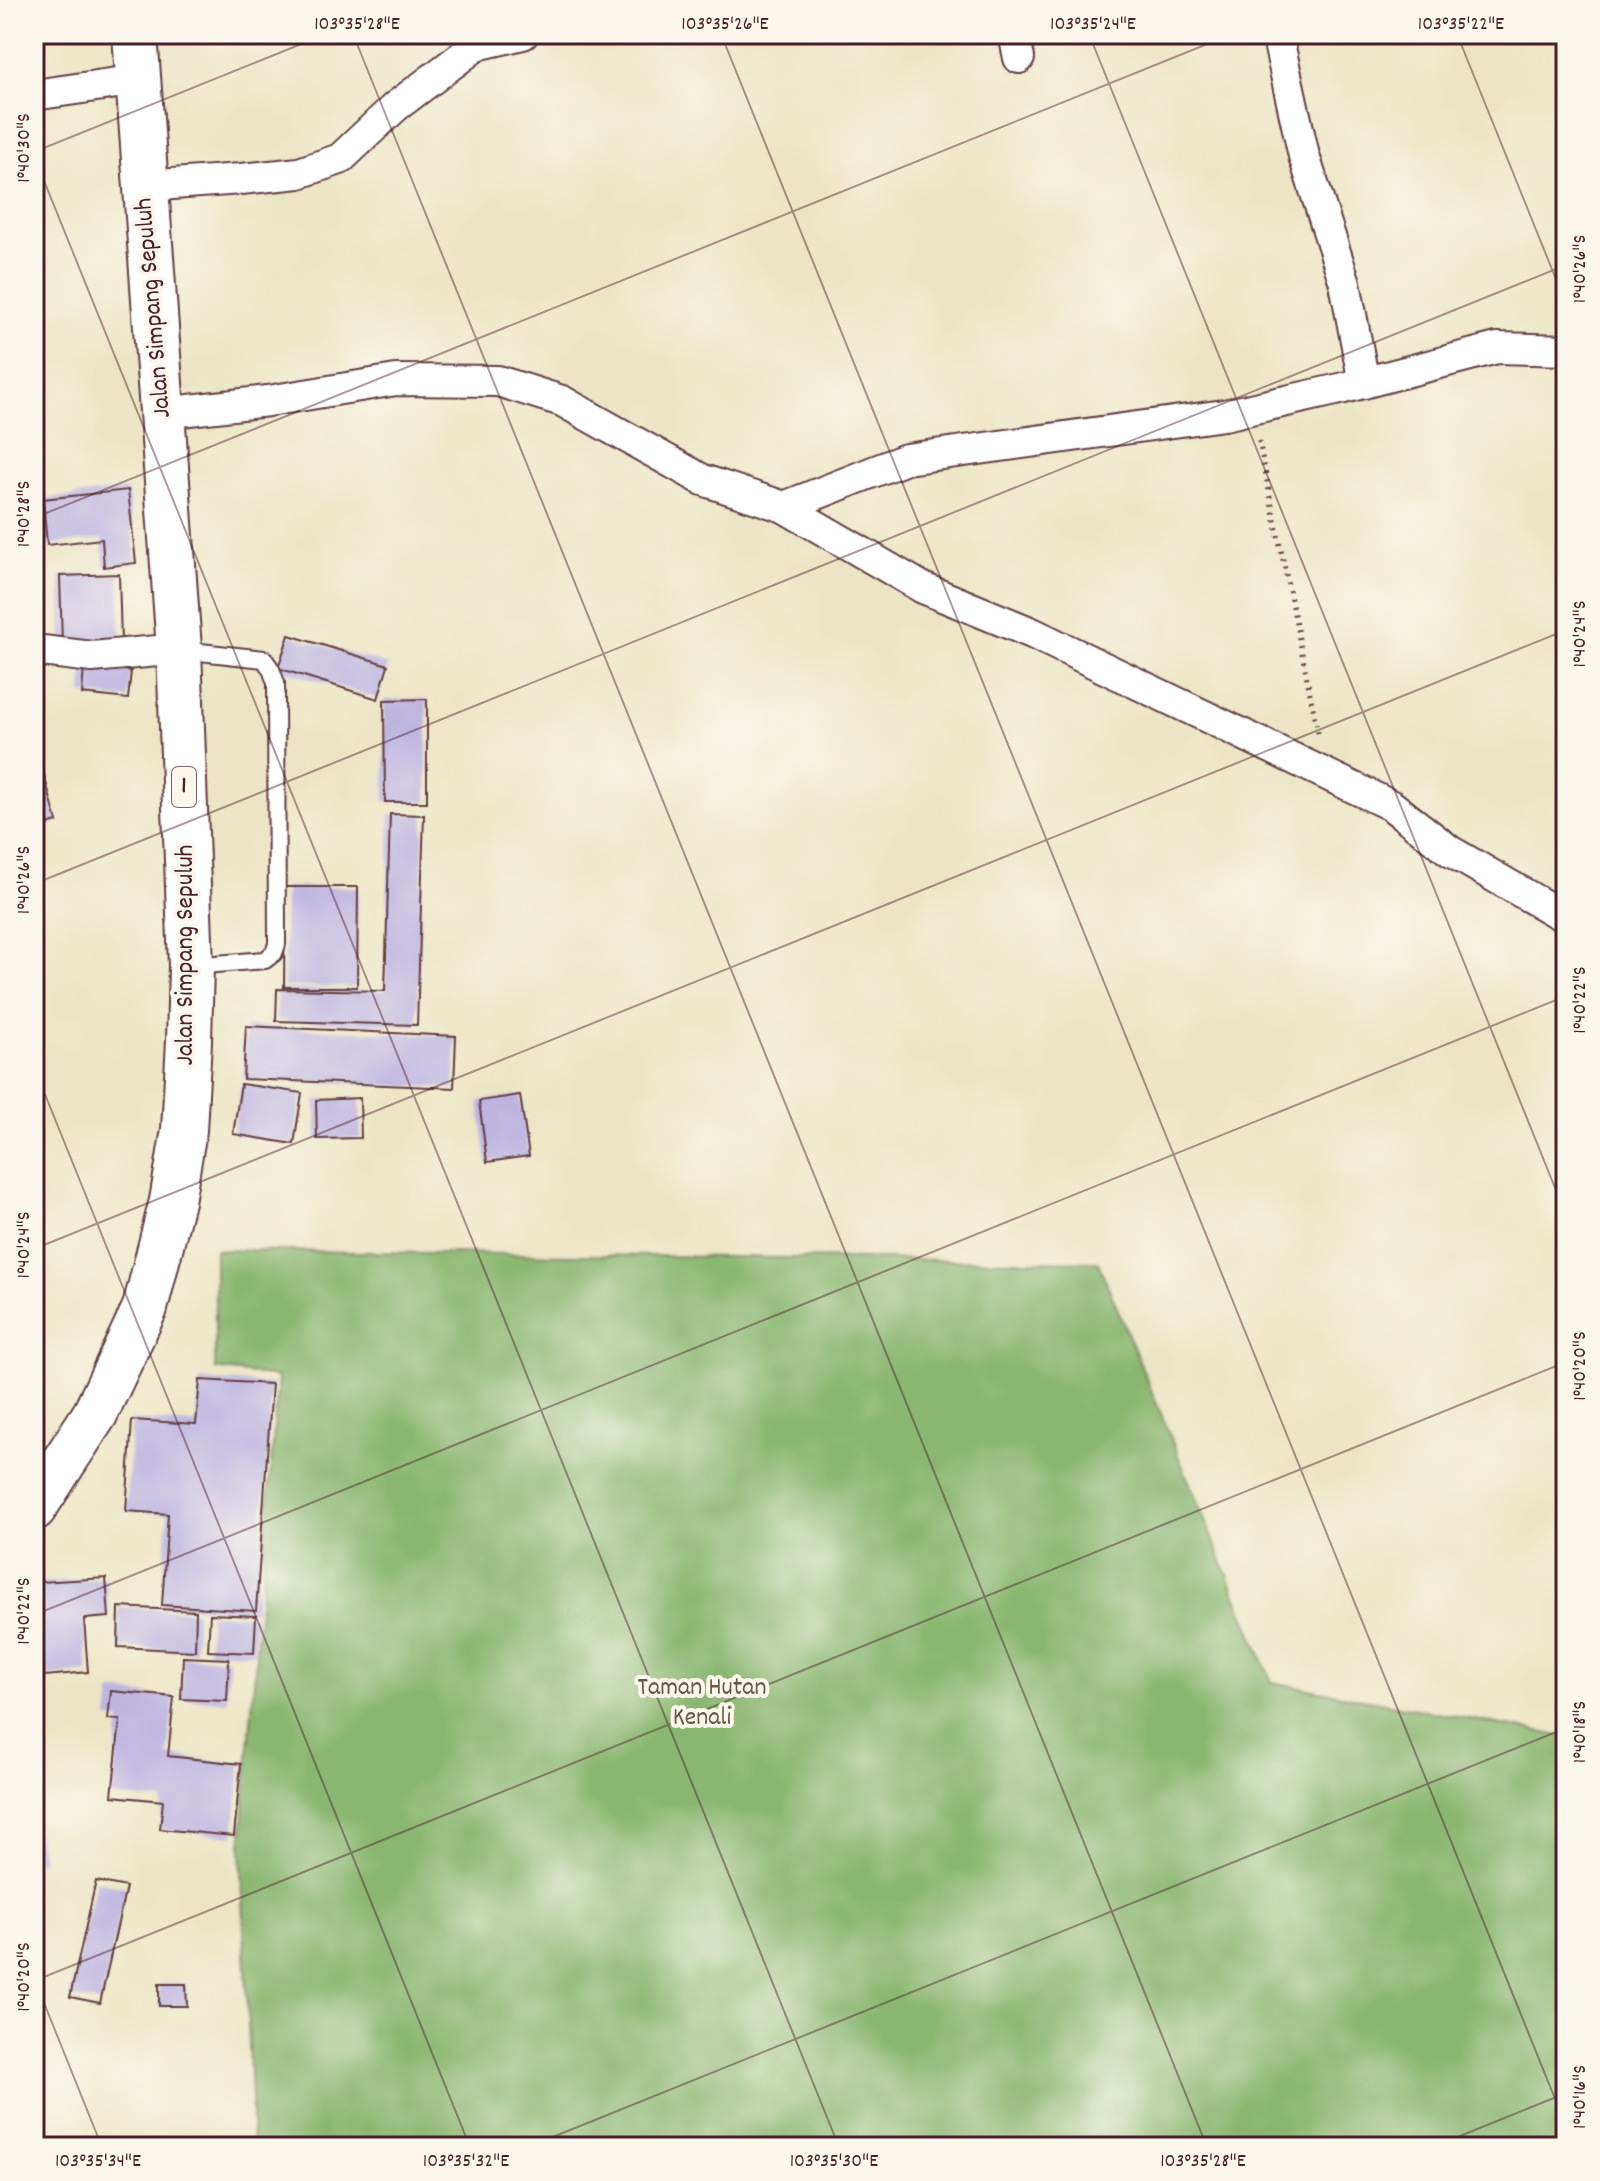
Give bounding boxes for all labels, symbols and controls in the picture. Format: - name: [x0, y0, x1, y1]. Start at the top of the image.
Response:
- text: 103°35'28"E: [314, 11, 400, 39]
- text: 103°35'26"E: [681, 11, 769, 39]
- text: 103°35'24"E: [1050, 11, 1136, 39]
- text: 103°35'22"E: [1418, 11, 1504, 39]
- text: 1°40'30"S: [11, 113, 39, 183]
- street label: Jalan Simpang Sepuluh: [126, 196, 182, 420]
- text: 1°40'26"S: [1567, 235, 1595, 303]
- text: 1°40'28"S: [11, 481, 39, 547]
- text: 1°40'24"S: [1567, 601, 1595, 667]
- road number: 1: [172, 767, 196, 807]
- street label: Jalan Simpang Sepuluh: [168, 844, 205, 1066]
- text: 1°40'26"S: [11, 846, 39, 914]
- text: 1°40'22"S: [1567, 966, 1595, 1034]
- text: 1°40'24"S: [11, 1212, 39, 1278]
- text: 1°40'20"S: [1567, 1331, 1595, 1401]
- text: 1°40'22"S: [11, 1577, 39, 1645]
- park label: Taman Hutan Kenali: [638, 1670, 766, 1737]
- text: 1°40'18"S: [1567, 1701, 1595, 1763]
- text: 1°40'20"S: [11, 1942, 39, 2012]
- text: 1°40'16"S: [1567, 2065, 1595, 2129]
- text: 103°35'34"E: [55, 2148, 141, 2176]
- text: 103°35'32"E: [423, 2148, 509, 2176]
- text: 103°35'30"E: [790, 2148, 878, 2176]
- text: 103°35'28"E: [1160, 2148, 1246, 2176]

